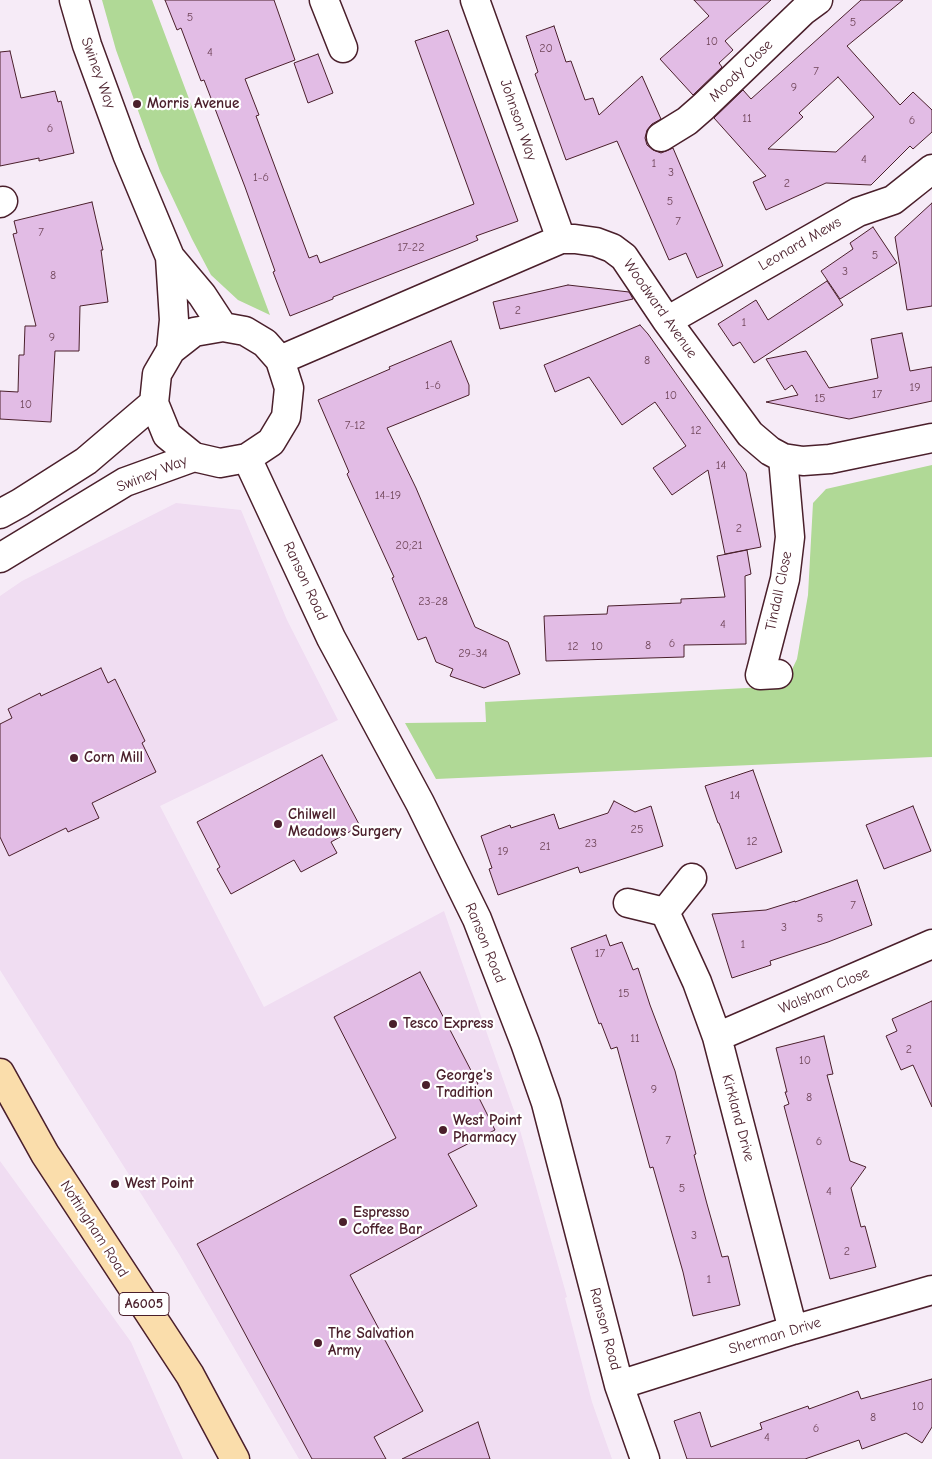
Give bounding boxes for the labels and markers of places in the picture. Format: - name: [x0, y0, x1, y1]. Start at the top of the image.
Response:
- place label: Morris Avenue: [147, 95, 239, 113]
- marker: Morris Avenue: [131, 98, 143, 110]
- place label: Corn Mill: [84, 749, 143, 767]
- marker: Corn Mill: [68, 752, 80, 764]
- place label: Chilwell Meadows Surgery: [288, 806, 402, 841]
- marker: Chilwell Meadows Surgery: [272, 818, 284, 830]
- place label: Tesco Express: [403, 1015, 493, 1033]
- marker: Tesco Express: [387, 1018, 399, 1030]
- place label: George's Tradition: [436, 1067, 493, 1102]
- marker: George's Tradition: [420, 1079, 432, 1091]
- place label: West Point Pharmacy: [453, 1112, 522, 1147]
- marker: West Point Pharmacy: [437, 1124, 449, 1136]
- place label: West Point: [125, 1175, 194, 1193]
- marker: West Point: [109, 1178, 121, 1190]
- place label: Espresso Coffee Bar: [353, 1204, 422, 1239]
- marker: Espresso Coffee Bar: [337, 1216, 349, 1228]
- place label: The Salvation Army: [328, 1325, 414, 1360]
- marker: The Salvation Army: [312, 1337, 324, 1349]

